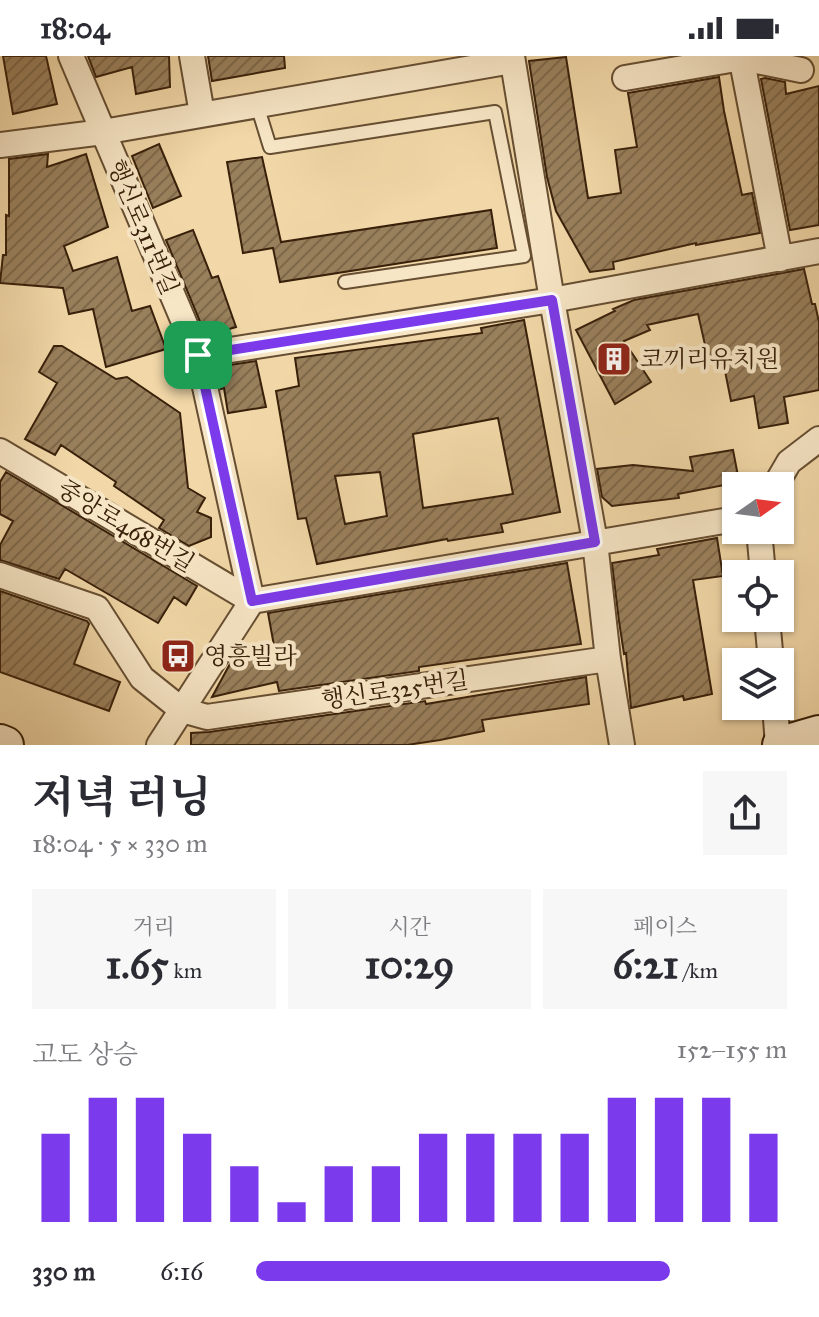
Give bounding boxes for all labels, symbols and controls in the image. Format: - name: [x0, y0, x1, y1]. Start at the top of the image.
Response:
- text: 18:04: [40, 10, 110, 46]
- street label: 행신로311번길: [101, 155, 185, 299]
- pin: [164, 321, 232, 389]
- icon: arrive: [176, 333, 220, 377]
- building icon: 코끼리유치원: [595, 340, 633, 378]
- place label: 코끼리유치원: [640, 344, 779, 374]
- north arrow: [722, 472, 794, 544]
- map controls: [722, 472, 794, 720]
- street label: 중앙로468번길: [52, 473, 200, 579]
- button: locate: [722, 560, 794, 632]
- bus stop icon: 영흥빌라: [159, 637, 197, 675]
- place label: 영흥빌라: [204, 641, 298, 671]
- button: layers: [722, 648, 794, 720]
- street label: 행신로325번길: [319, 665, 471, 715]
- text: 저녁 러닝: [32, 770, 212, 824]
- button: share: [703, 771, 787, 855]
- text: 18:04 · 5 × 330 m: [32, 827, 208, 859]
- text: 거리: [133, 913, 175, 940]
- text: 시간: [388, 913, 431, 940]
- text: 페이스: [633, 913, 697, 940]
- text: 1.65: [105, 940, 169, 989]
- text: 10:29: [364, 940, 455, 989]
- text: 6:21: [612, 940, 679, 989]
- text: km: [169, 957, 202, 984]
- text: /km: [679, 957, 718, 984]
- text: 152–155 m: [677, 1033, 787, 1065]
- text: 고도 상승: [32, 1038, 138, 1070]
- text: 330 m: [32, 1255, 95, 1287]
- text: 6:16: [160, 1255, 203, 1287]

